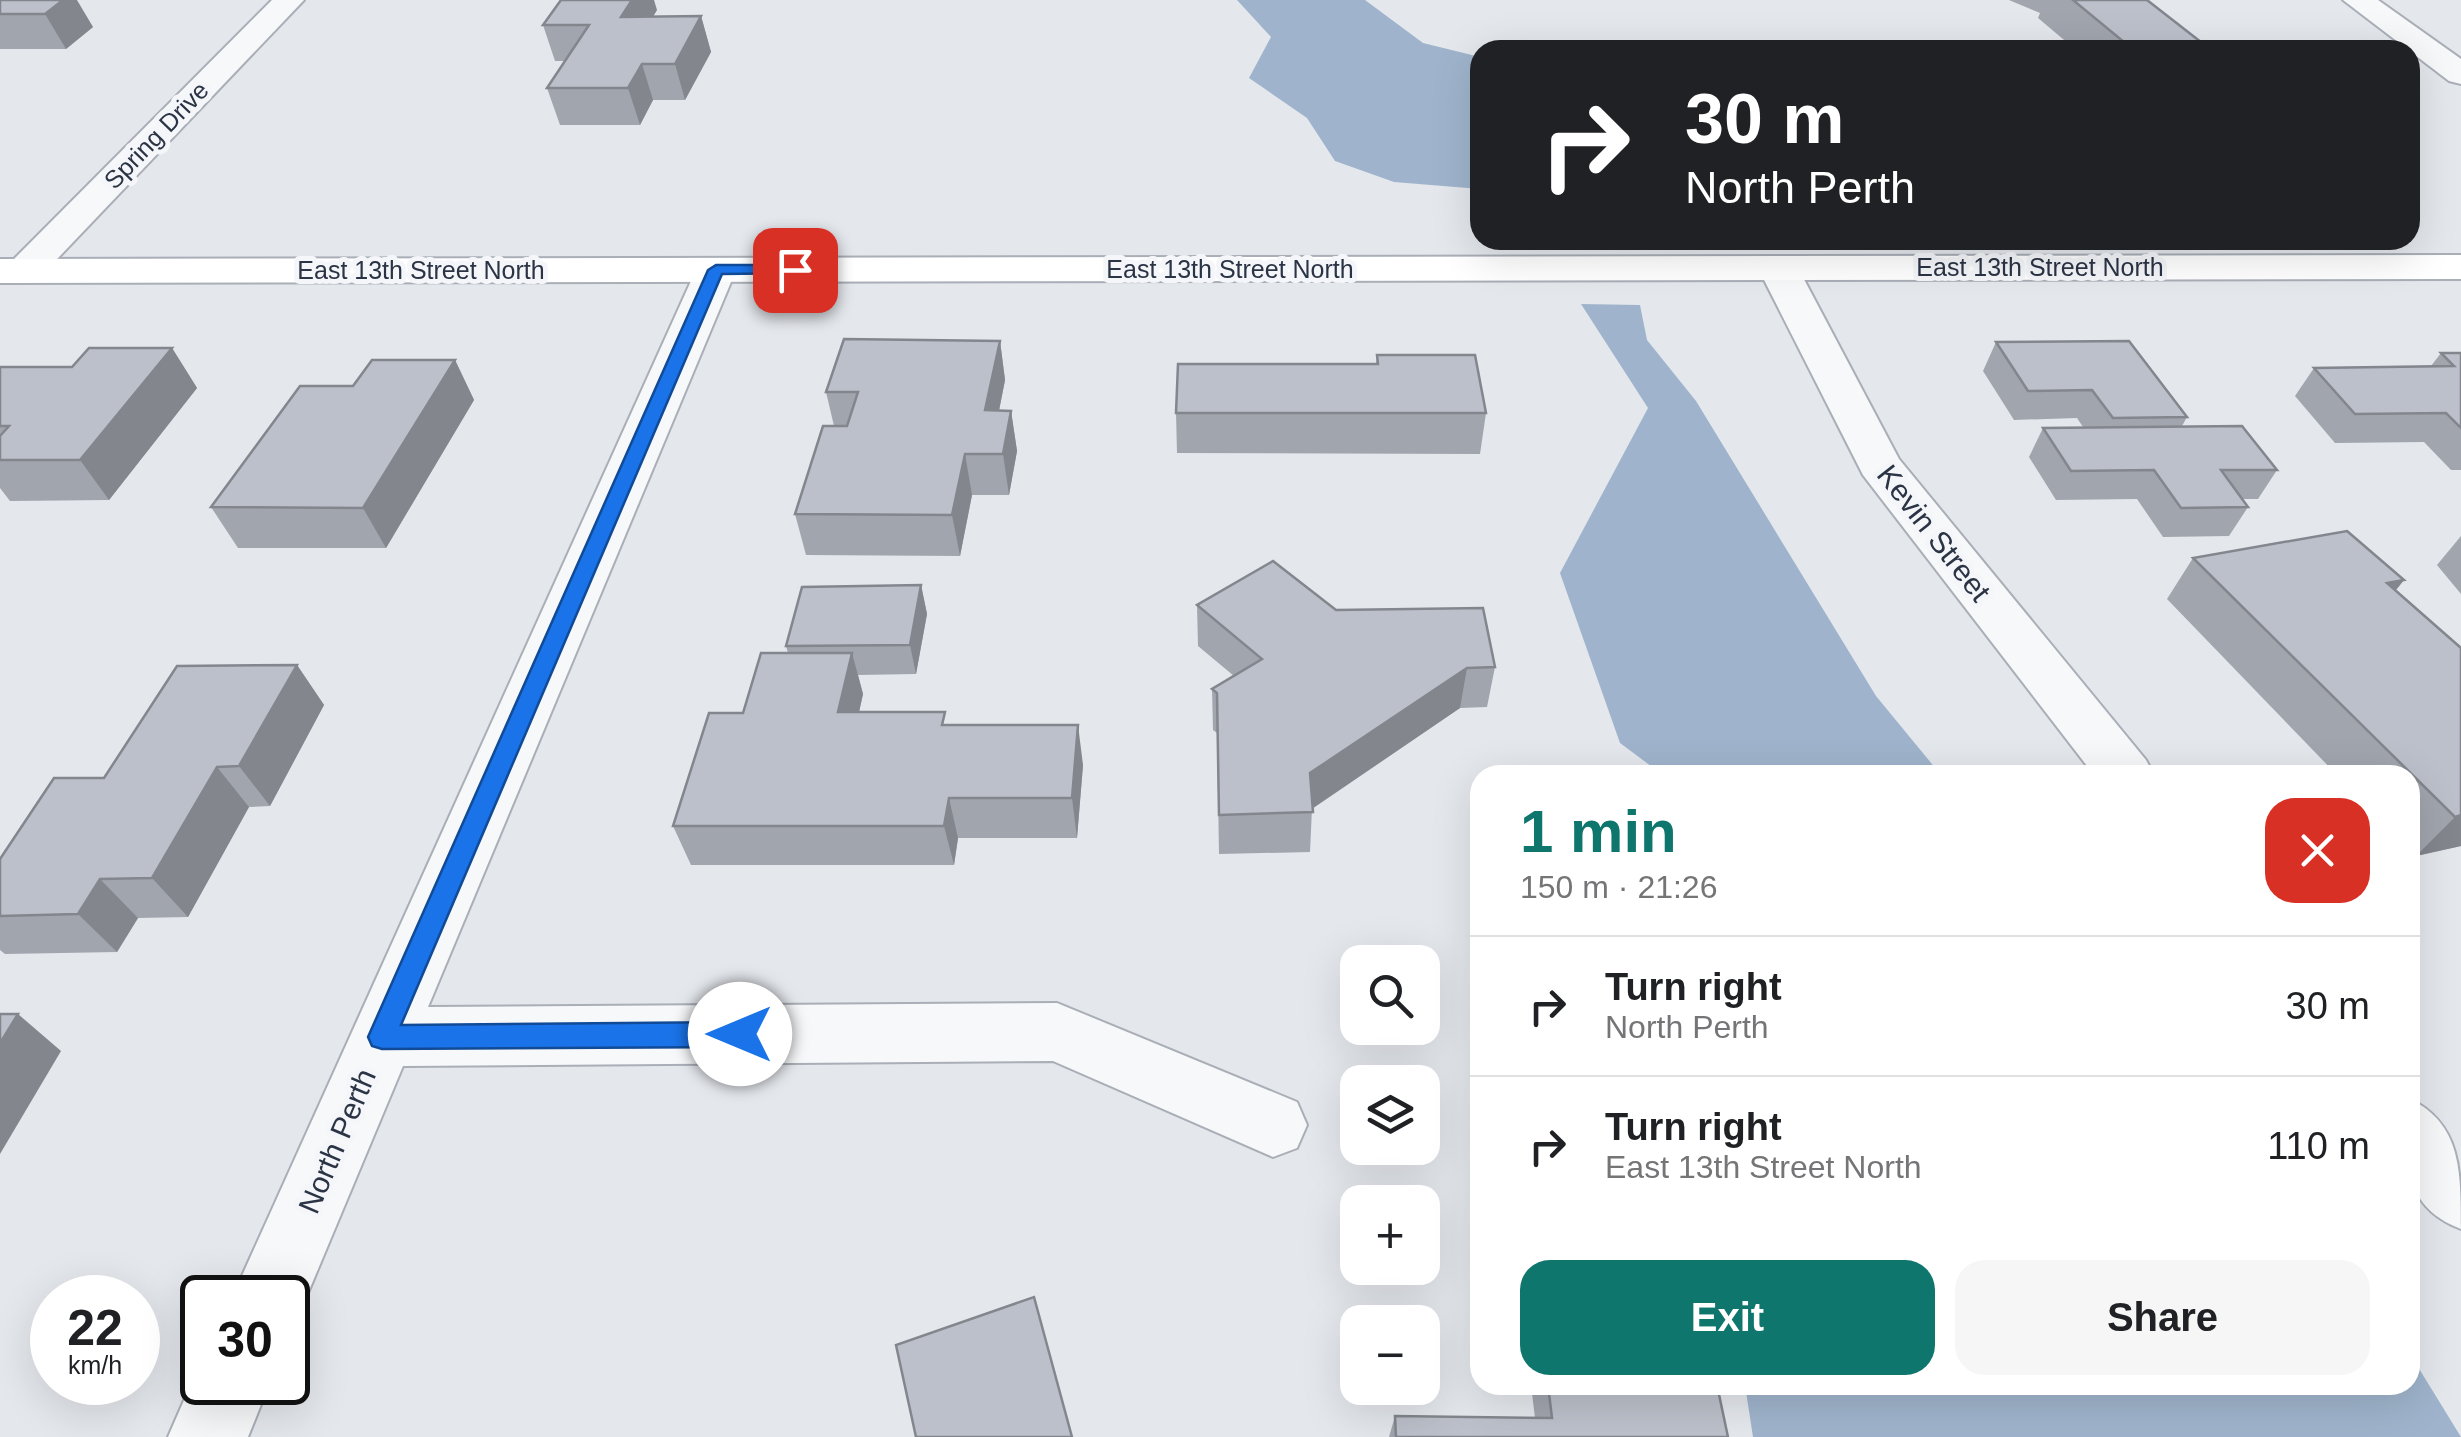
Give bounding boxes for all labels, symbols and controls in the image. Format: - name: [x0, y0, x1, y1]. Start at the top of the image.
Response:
- street label: Spring Drive: [98, 76, 214, 194]
- icon: right: [1520, 80, 1650, 210]
- text: 30 m: [1685, 80, 1845, 158]
- text: North Perth: [1685, 162, 1915, 213]
- pin: [753, 228, 838, 313]
- icon: arrive: [768, 243, 823, 298]
- street label: East 13th Street North: [1916, 253, 2164, 281]
- street label: East 13th Street North: [1106, 255, 1354, 283]
- street label: East 13th Street North: [297, 256, 545, 284]
- street label: Kevin Street: [1871, 458, 1998, 608]
- text: 1 min: [1520, 798, 1677, 865]
- button: close: [2265, 798, 2370, 903]
- text: 150 m · 21:26: [1520, 869, 1717, 905]
- map controls: [1340, 945, 1440, 1405]
- button: search: [1340, 945, 1440, 1045]
- text: Turn right: [1605, 966, 1782, 1008]
- icon: right: [1520, 979, 1575, 1034]
- position arrow: [688, 982, 792, 1086]
- text: 30 m: [2286, 985, 2370, 1027]
- text: North Perth: [1605, 1009, 1769, 1045]
- street label: North Perth: [292, 1064, 382, 1218]
- button: layers: [1340, 1065, 1440, 1165]
- text: Turn right: [1605, 1106, 1782, 1148]
- icon: right: [1520, 1119, 1575, 1174]
- text: 110 m: [2267, 1125, 2370, 1167]
- text: East 13th Street North: [1605, 1149, 1922, 1185]
- button: +: [1340, 1185, 1440, 1285]
- button: Exit: [1520, 1260, 1935, 1375]
- button: Share: [1955, 1260, 2370, 1375]
- speed limit sign: 30: [180, 1275, 310, 1405]
- text: 22: [67, 1300, 123, 1356]
- button: −: [1340, 1305, 1440, 1405]
- text: km/h: [68, 1351, 122, 1379]

